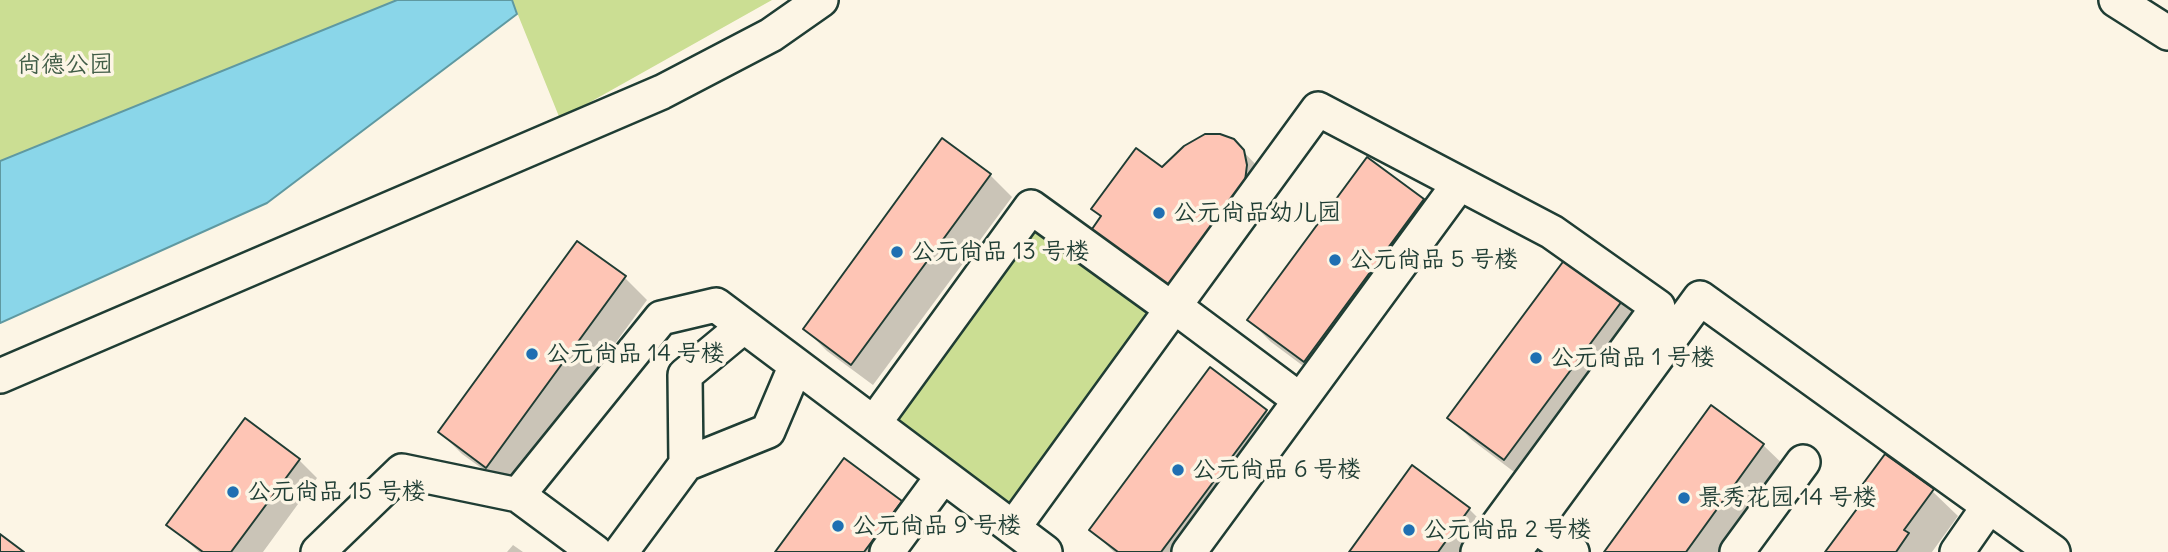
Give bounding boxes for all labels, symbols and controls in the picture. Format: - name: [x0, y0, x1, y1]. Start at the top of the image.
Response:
- park label: 尚德公园: [17, 51, 113, 79]
- place label: 公元尚品幼儿园: [1173, 199, 1341, 227]
- marker: 公元尚品幼儿园: [1151, 205, 1167, 221]
- place label: 公元尚品 13 号楼: [911, 238, 1090, 266]
- marker: 公元尚品 13 号楼: [889, 244, 905, 260]
- place label: 公元尚品 5 号楼: [1349, 246, 1518, 274]
- marker: 公元尚品 5 号楼: [1327, 252, 1343, 268]
- place label: 公元尚品 14 号楼: [546, 340, 725, 368]
- place label: 公元尚品 1 号楼: [1550, 344, 1715, 372]
- marker: 公元尚品 14 号楼: [524, 346, 540, 362]
- marker: 公元尚品 1 号楼: [1528, 350, 1544, 366]
- place label: 公元尚品 6 号楼: [1192, 456, 1361, 484]
- marker: 公元尚品 6 号楼: [1170, 462, 1186, 478]
- place label: 公元尚品 15 号楼: [247, 478, 426, 506]
- marker: 公元尚品 15 号楼: [225, 484, 241, 500]
- place label: 景秀花园 14 号楼: [1698, 484, 1877, 512]
- marker: 景秀花园 14 号楼: [1676, 490, 1692, 506]
- place label: 公元尚品 9 号楼: [852, 512, 1021, 540]
- place label: 公元尚品 2 号楼: [1423, 516, 1592, 544]
- marker: 公元尚品 9 号楼: [830, 518, 846, 534]
- marker: 公元尚品 2 号楼: [1401, 522, 1417, 538]

